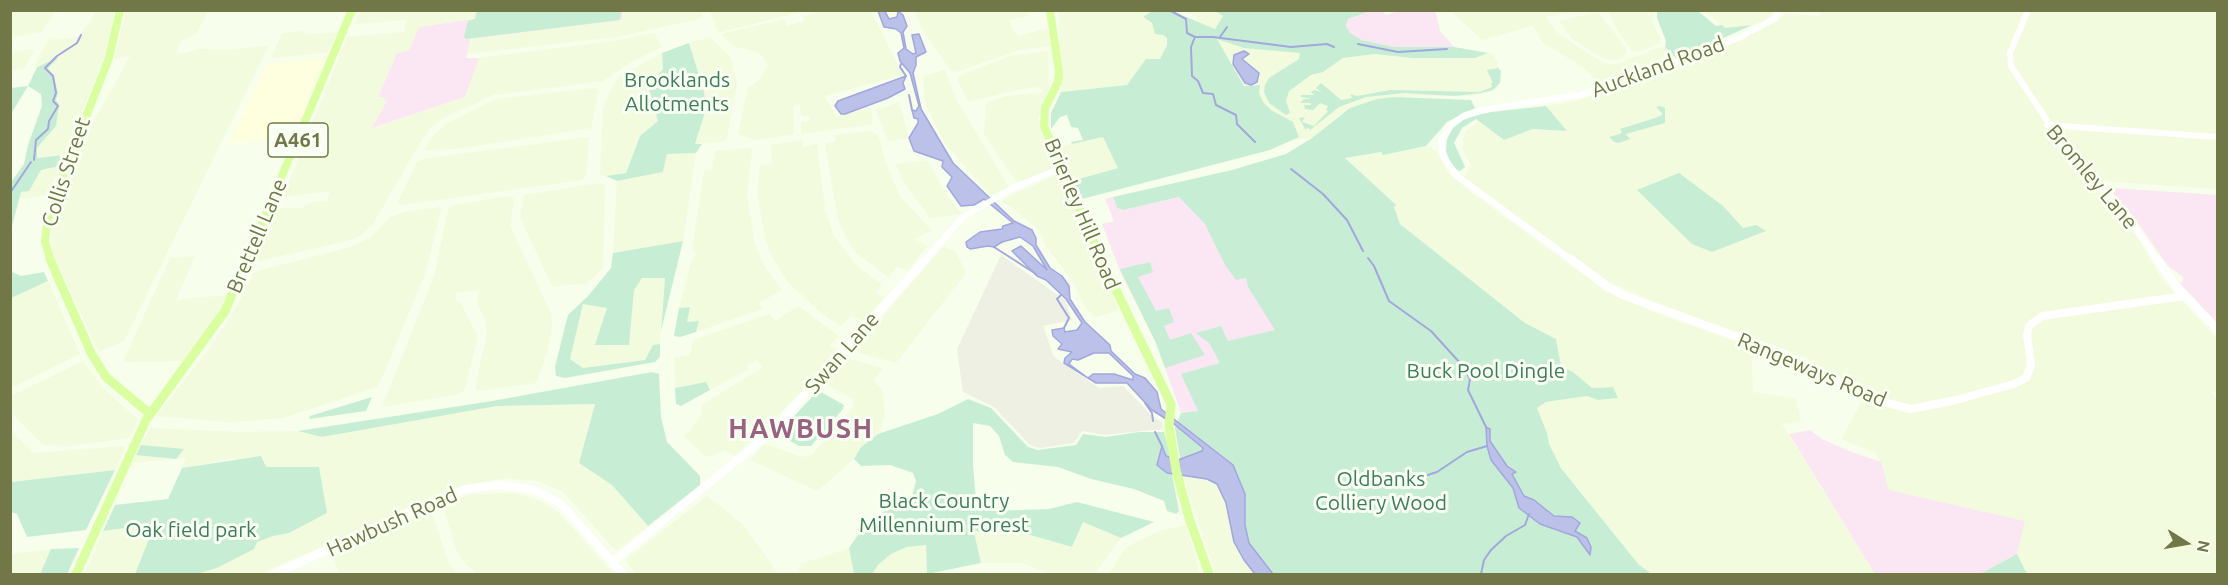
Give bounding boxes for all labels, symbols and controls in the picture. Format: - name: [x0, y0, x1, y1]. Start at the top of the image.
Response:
- street label: Auckland Road: [1588, 31, 1728, 103]
- park label: Brooklands Allotments: [624, 67, 730, 117]
- street label: Collis Street: [36, 114, 96, 230]
- street label: Bromley Lane: [2041, 120, 2143, 234]
- road number: A461: [268, 123, 328, 157]
- street label: Brierley Hill Road: [1039, 135, 1125, 293]
- street label: Brettell Lane: [222, 175, 292, 297]
- street label: Swan Lane: [800, 307, 884, 399]
- street label: Rangeways Road: [1734, 327, 1890, 413]
- park label: Buck Pool Dingle: [1407, 358, 1565, 384]
- district label: HAWBUSH: [728, 413, 874, 445]
- park label: Oldbanks Colliery Wood: [1315, 466, 1447, 516]
- street label: Hawbush Road: [323, 482, 461, 562]
- park label: Black Country Millennium Forest: [859, 488, 1029, 538]
- north arrow: [2156, 513, 2216, 573]
- park label: Oak field park: [125, 517, 257, 543]
- text: N: [2194, 539, 2214, 554]

